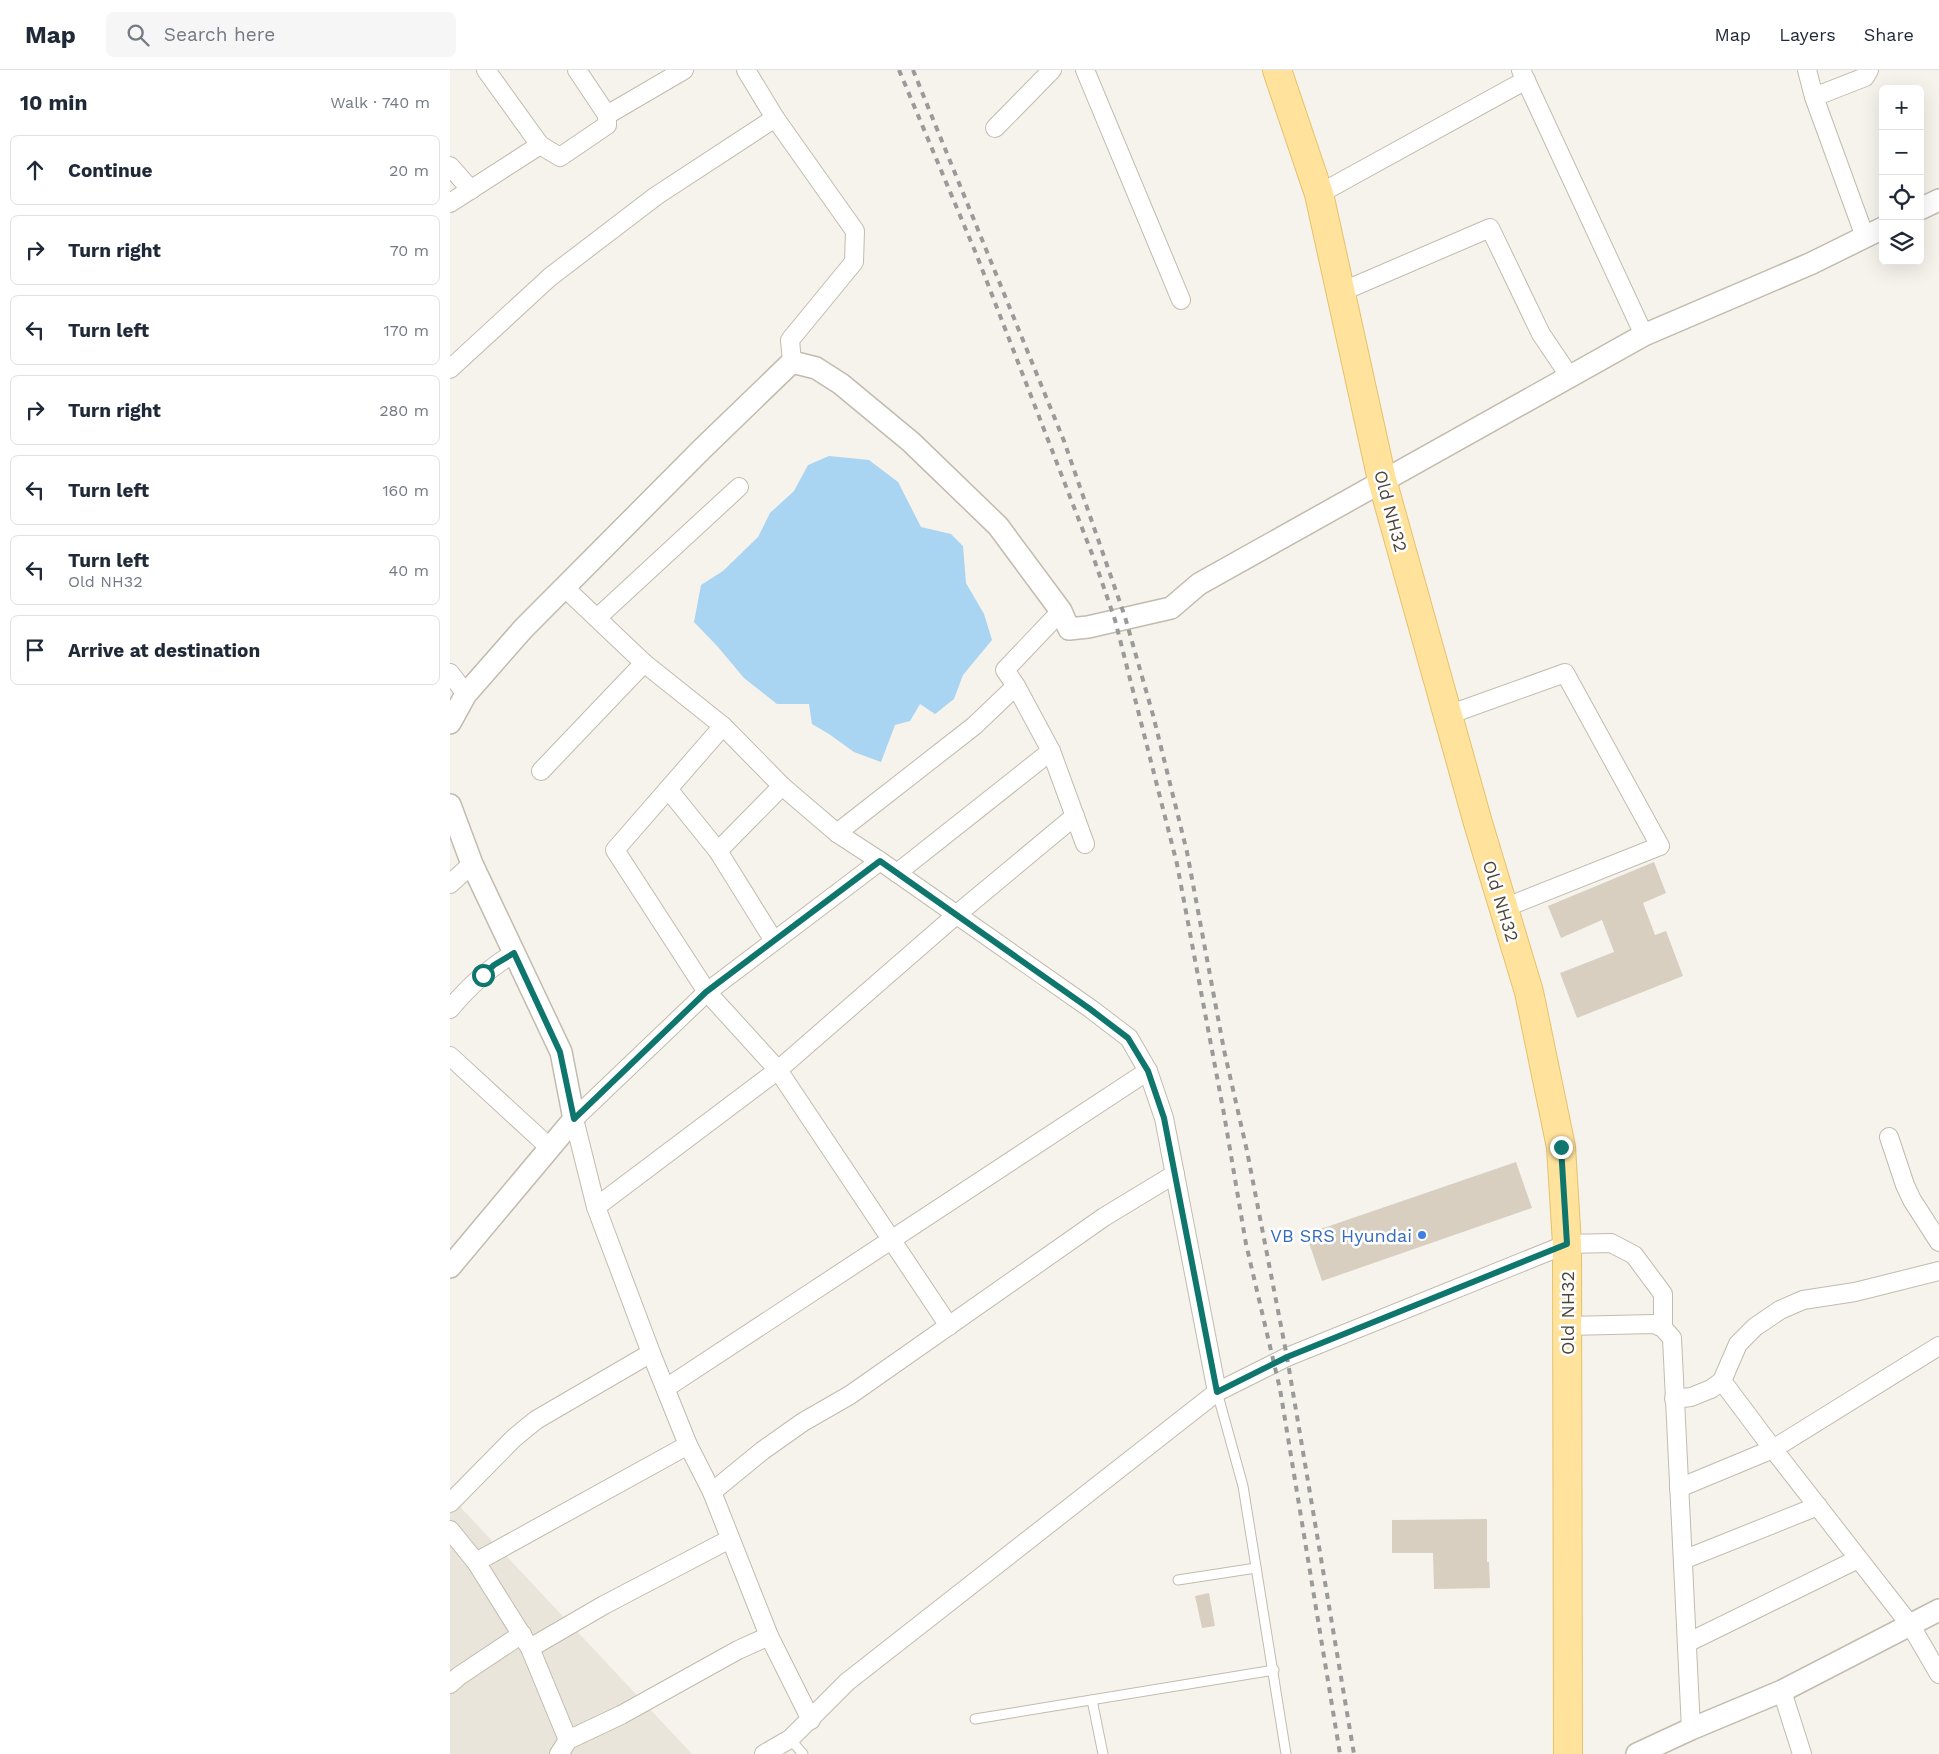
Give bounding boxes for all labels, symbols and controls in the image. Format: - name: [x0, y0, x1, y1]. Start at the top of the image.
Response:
- search box: [106, 12, 456, 57]
- text: Map: [25, 21, 76, 49]
- icon: search: [124, 21, 152, 49]
- text: Search here: [164, 23, 275, 46]
- text: Map: [1714, 24, 1751, 45]
- text: Layers: [1779, 24, 1836, 45]
- text: Share: [1864, 24, 1914, 45]
- map controls: [1879, 85, 1924, 265]
- button: +: [1879, 85, 1924, 130]
- text: 10 min: [20, 90, 87, 115]
- text: Walk · 740 m: [330, 93, 430, 112]
- button: −: [1879, 130, 1924, 175]
- icon: ahead: [21, 156, 49, 184]
- text: Continue: [68, 159, 152, 182]
- text: 20 m: [389, 161, 429, 180]
- button: locate: [1879, 175, 1924, 220]
- button: layers: [1879, 220, 1924, 265]
- icon: right: [21, 236, 49, 264]
- text: Turn right: [68, 239, 161, 262]
- text: 70 m: [390, 241, 429, 260]
- icon: left: [21, 316, 49, 344]
- text: Turn left: [68, 319, 149, 342]
- text: 170 m: [383, 321, 429, 340]
- icon: right: [21, 396, 49, 424]
- text: Turn right: [68, 399, 161, 422]
- text: 280 m: [379, 401, 429, 420]
- street label: Old NH32: [1370, 468, 1412, 554]
- icon: left: [21, 476, 49, 504]
- text: Turn left: [68, 479, 149, 502]
- text: 160 m: [382, 481, 429, 500]
- text: Turn left: [68, 549, 149, 572]
- icon: left: [21, 556, 49, 584]
- text: 40 m: [389, 561, 429, 580]
- text: Old NH32: [68, 572, 143, 591]
- icon: arrive: [21, 636, 49, 664]
- text: Arrive at destination: [68, 639, 260, 662]
- street label: Old NH32: [1479, 858, 1523, 944]
- route start: [472, 964, 495, 987]
- route end: [1550, 1136, 1573, 1159]
- place label: VB SRS Hyundai: [1270, 1225, 1412, 1246]
- marker: VB SRS Hyundai: [1416, 1229, 1428, 1241]
- street label: Old NH32: [1557, 1271, 1578, 1355]

